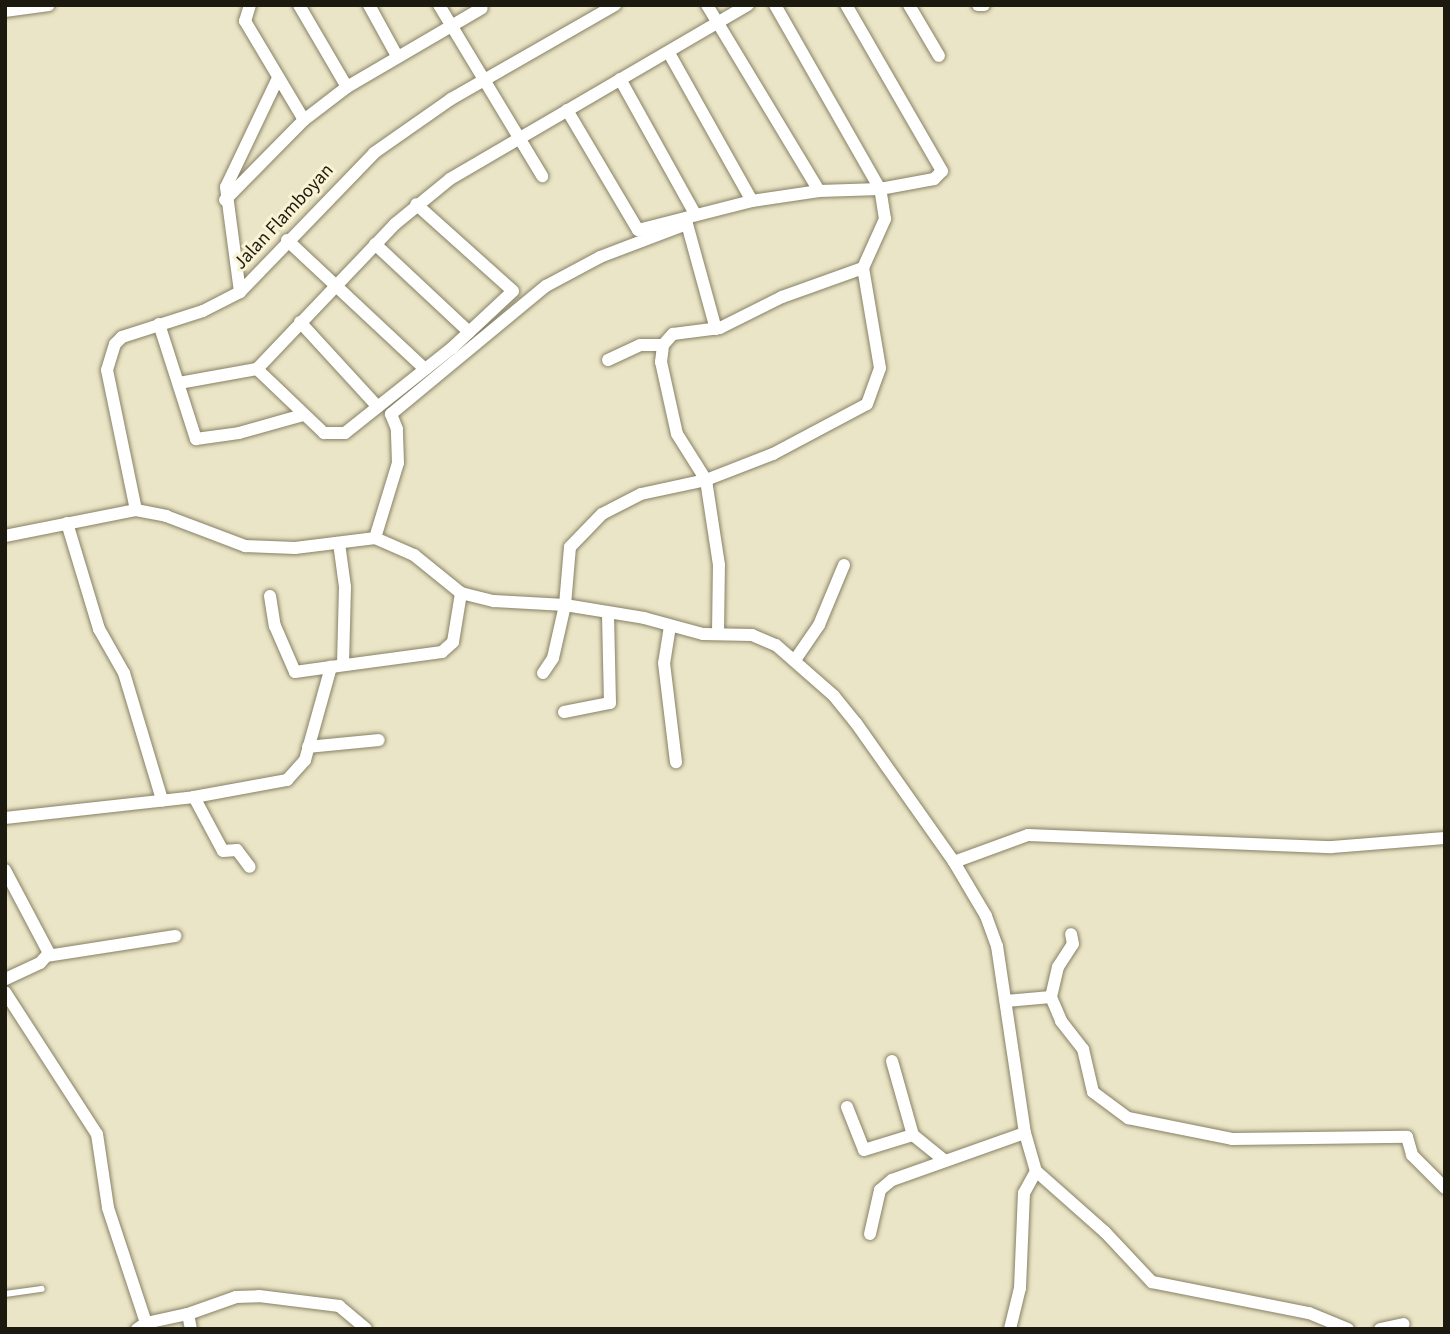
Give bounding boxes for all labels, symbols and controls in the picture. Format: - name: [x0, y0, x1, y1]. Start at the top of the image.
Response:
- street label: Jalan Flamboyan: [229, 159, 339, 275]

